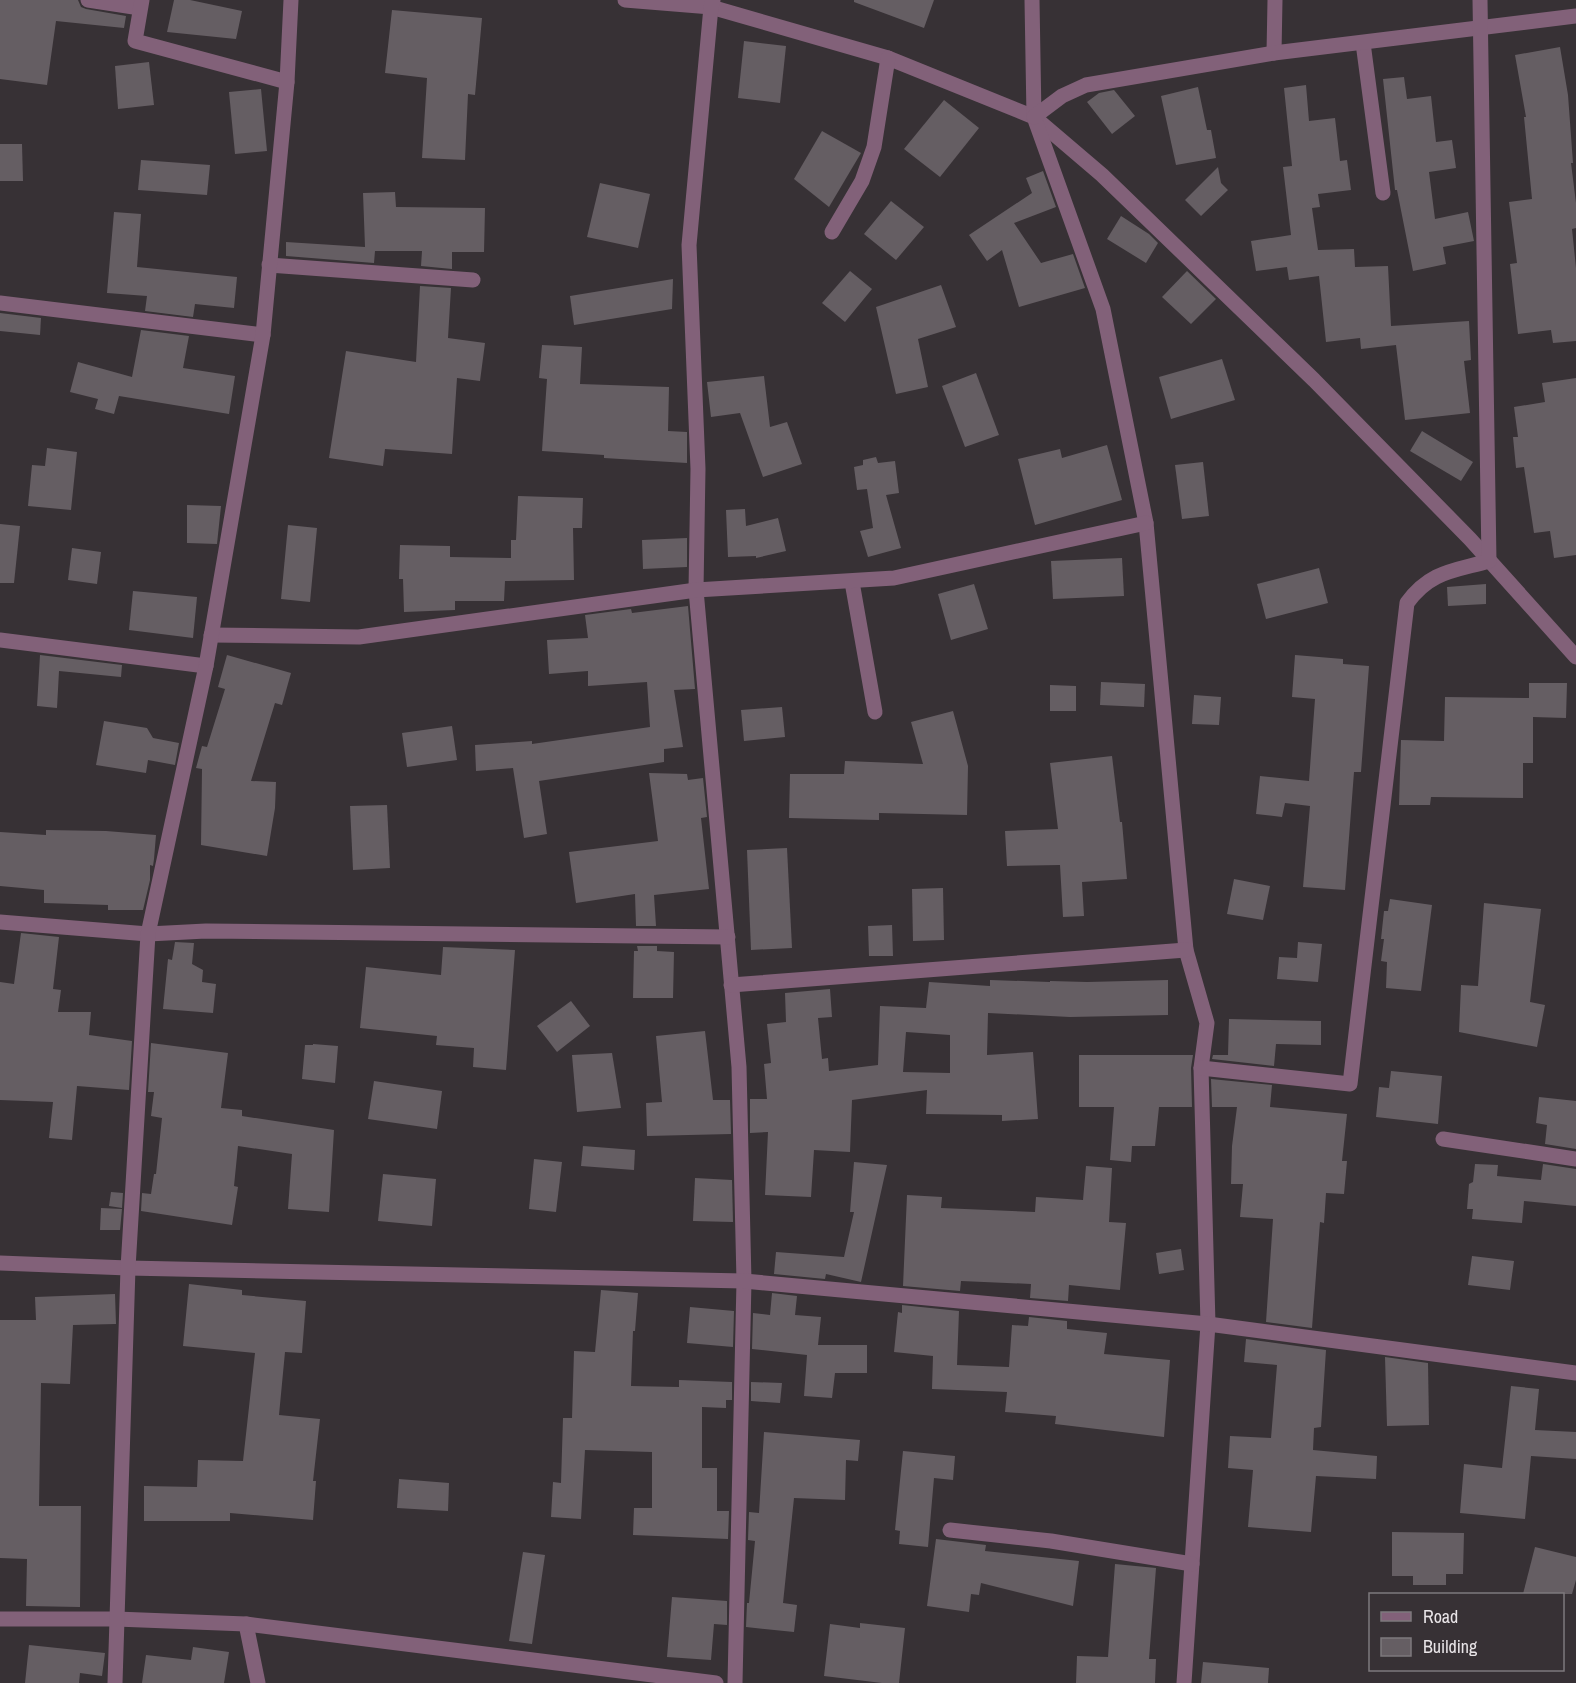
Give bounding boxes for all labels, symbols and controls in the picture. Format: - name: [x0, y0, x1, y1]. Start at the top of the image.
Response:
- legend: [1369, 1593, 1564, 1671]
- text: Road: [1423, 1604, 1458, 1629]
- text: Building: [1423, 1634, 1478, 1659]

